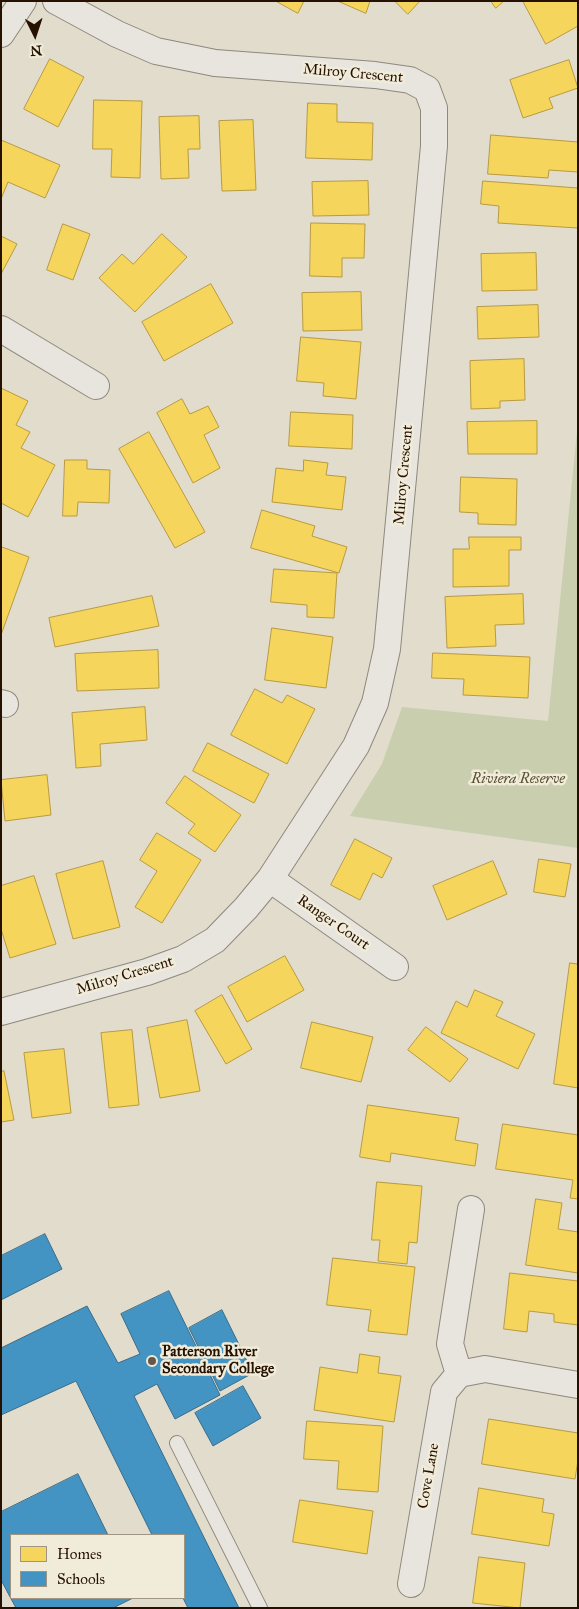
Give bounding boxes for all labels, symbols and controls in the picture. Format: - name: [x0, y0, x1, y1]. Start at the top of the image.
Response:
- north arrow: [10, 10, 60, 60]
- text: N: [30, 42, 43, 59]
- street label: Milroy Crescent: [302, 61, 404, 87]
- street label: Milroy Crescent: [391, 424, 417, 526]
- park label: Riviera Reserve: [471, 770, 565, 788]
- street label: Ranger Court: [293, 892, 373, 954]
- street label: Milroy Crescent: [74, 953, 176, 999]
- place label: Patterson River Secondary College: [162, 1343, 274, 1378]
- marker: Patterson River Secondary College: [146, 1355, 158, 1367]
- street label: Cove Lane: [414, 1442, 444, 1510]
- legend: [10, 1534, 185, 1599]
- text: Homes: [57, 1545, 102, 1563]
- text: Schools: [57, 1570, 105, 1588]

